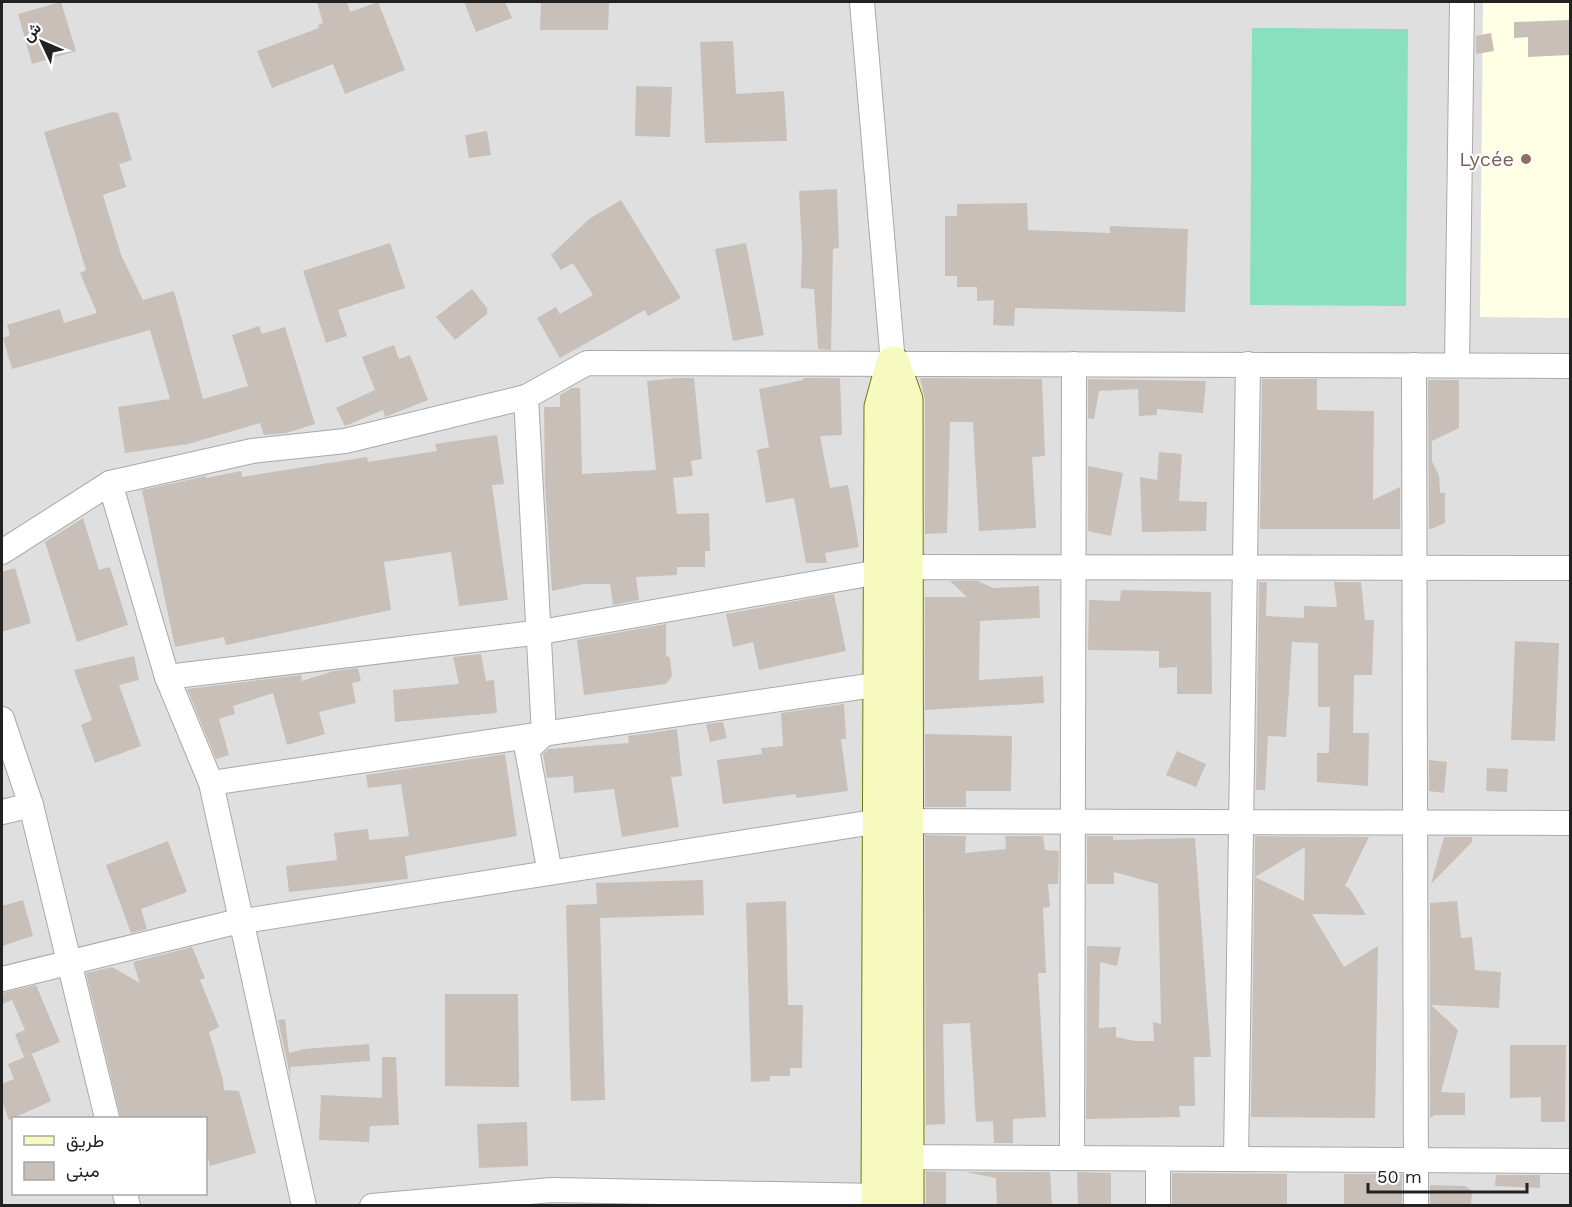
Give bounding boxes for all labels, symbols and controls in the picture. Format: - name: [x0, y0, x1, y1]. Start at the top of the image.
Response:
- north arrow: [12, 12, 72, 72]
- text: ش: [18, 18, 45, 45]
- place label: Lycée: [1459, 147, 1514, 171]
- marker: Lycée: [1519, 152, 1533, 166]
- legend: [12, 1117, 207, 1195]
- text: طريق: [66, 1130, 104, 1152]
- scale bar: [1368, 1156, 1527, 1194]
- text: مبنى: [66, 1160, 100, 1182]
- text: 50 m: [1377, 1166, 1422, 1187]

